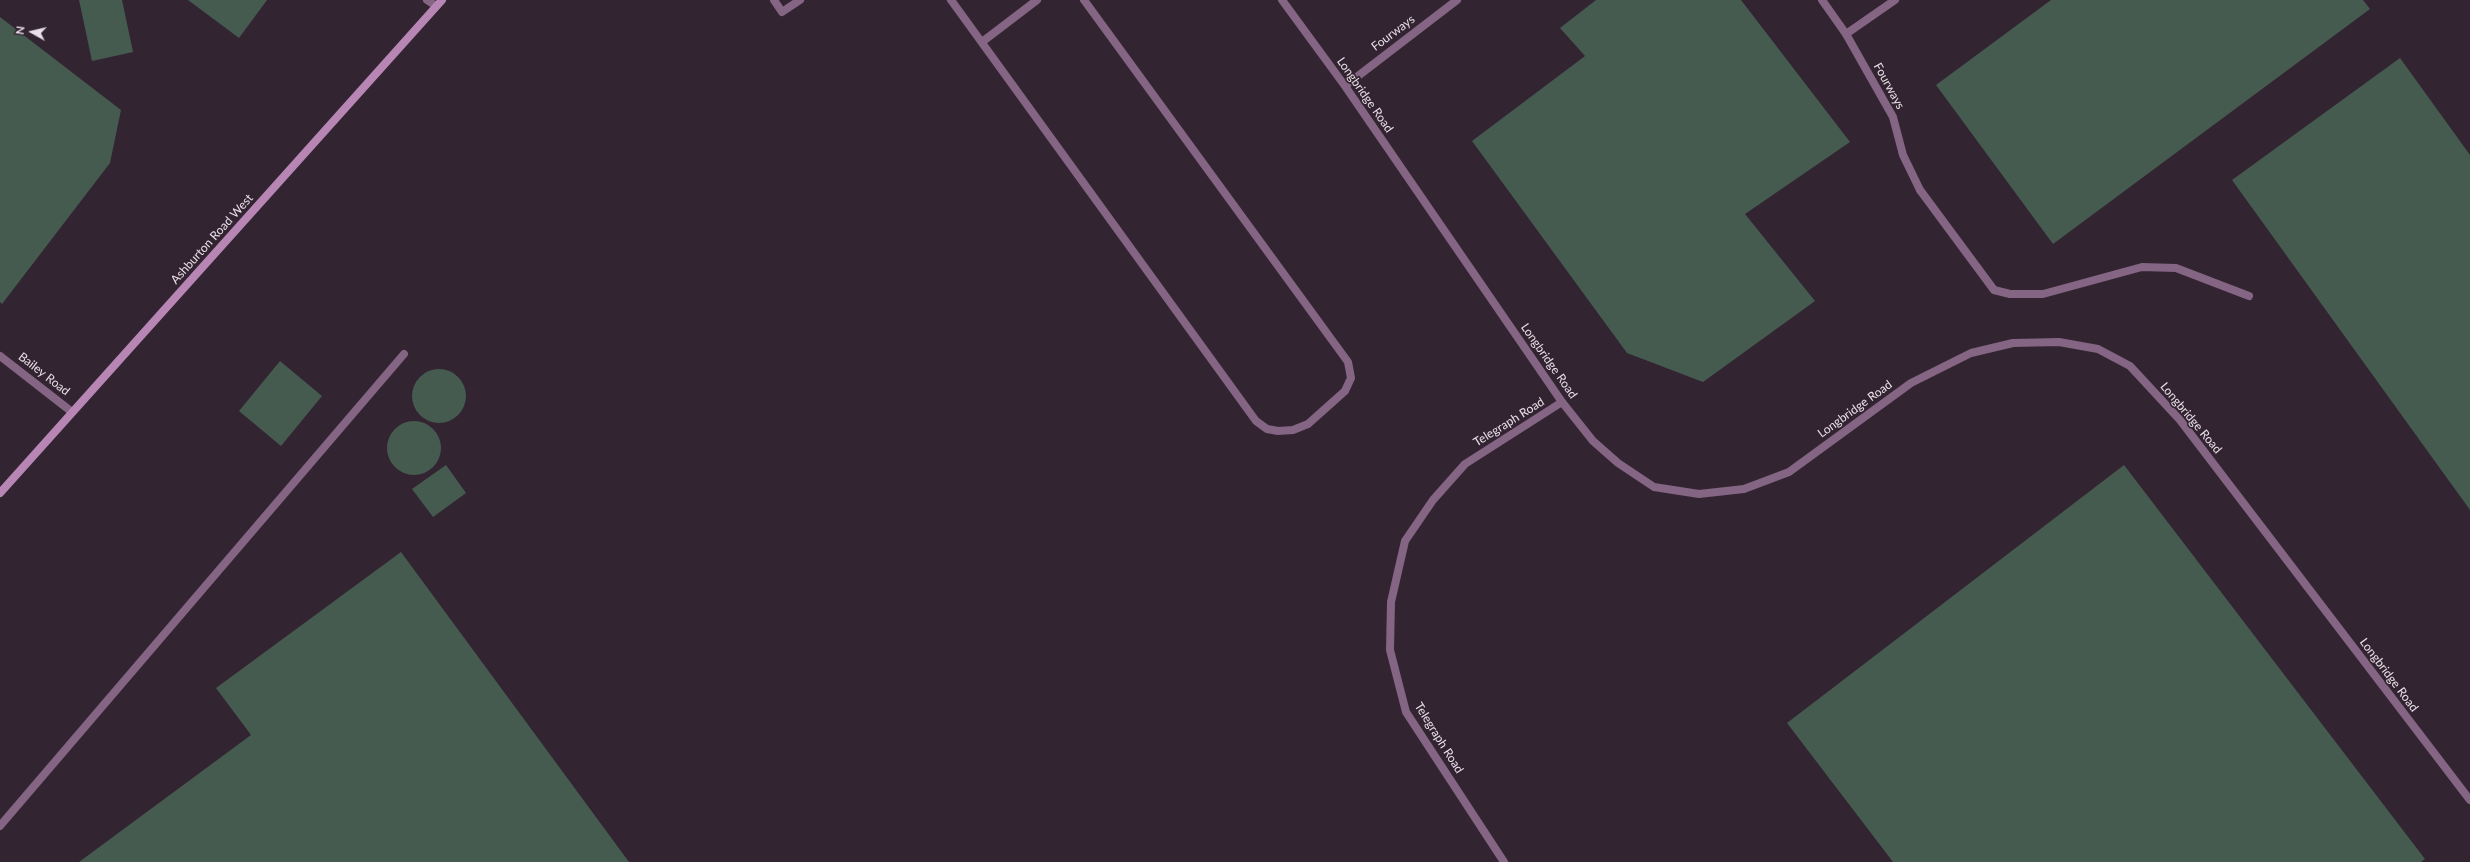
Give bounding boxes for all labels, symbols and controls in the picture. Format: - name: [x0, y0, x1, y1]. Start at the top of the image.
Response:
- north arrow: [12, 12, 52, 52]
- street label: Fourways: [1368, 12, 1418, 54]
- text: N: [13, 25, 27, 35]
- street label: Longbridge Road: [1334, 55, 1396, 135]
- street label: Fourways: [1870, 60, 1908, 112]
- street label: Ashburton Road West: [168, 191, 256, 287]
- street label: Longbridge Road: [1518, 321, 1580, 401]
- street label: Bailey Road: [15, 349, 73, 399]
- street label: Longbridge Road: [1815, 377, 1895, 441]
- street label: Longbridge Road: [2157, 380, 2225, 456]
- street label: Telegraph Road: [1471, 395, 1547, 449]
- street label: Longbridge Road: [2357, 635, 2421, 715]
- street label: Telegraph Road: [1412, 700, 1466, 776]

